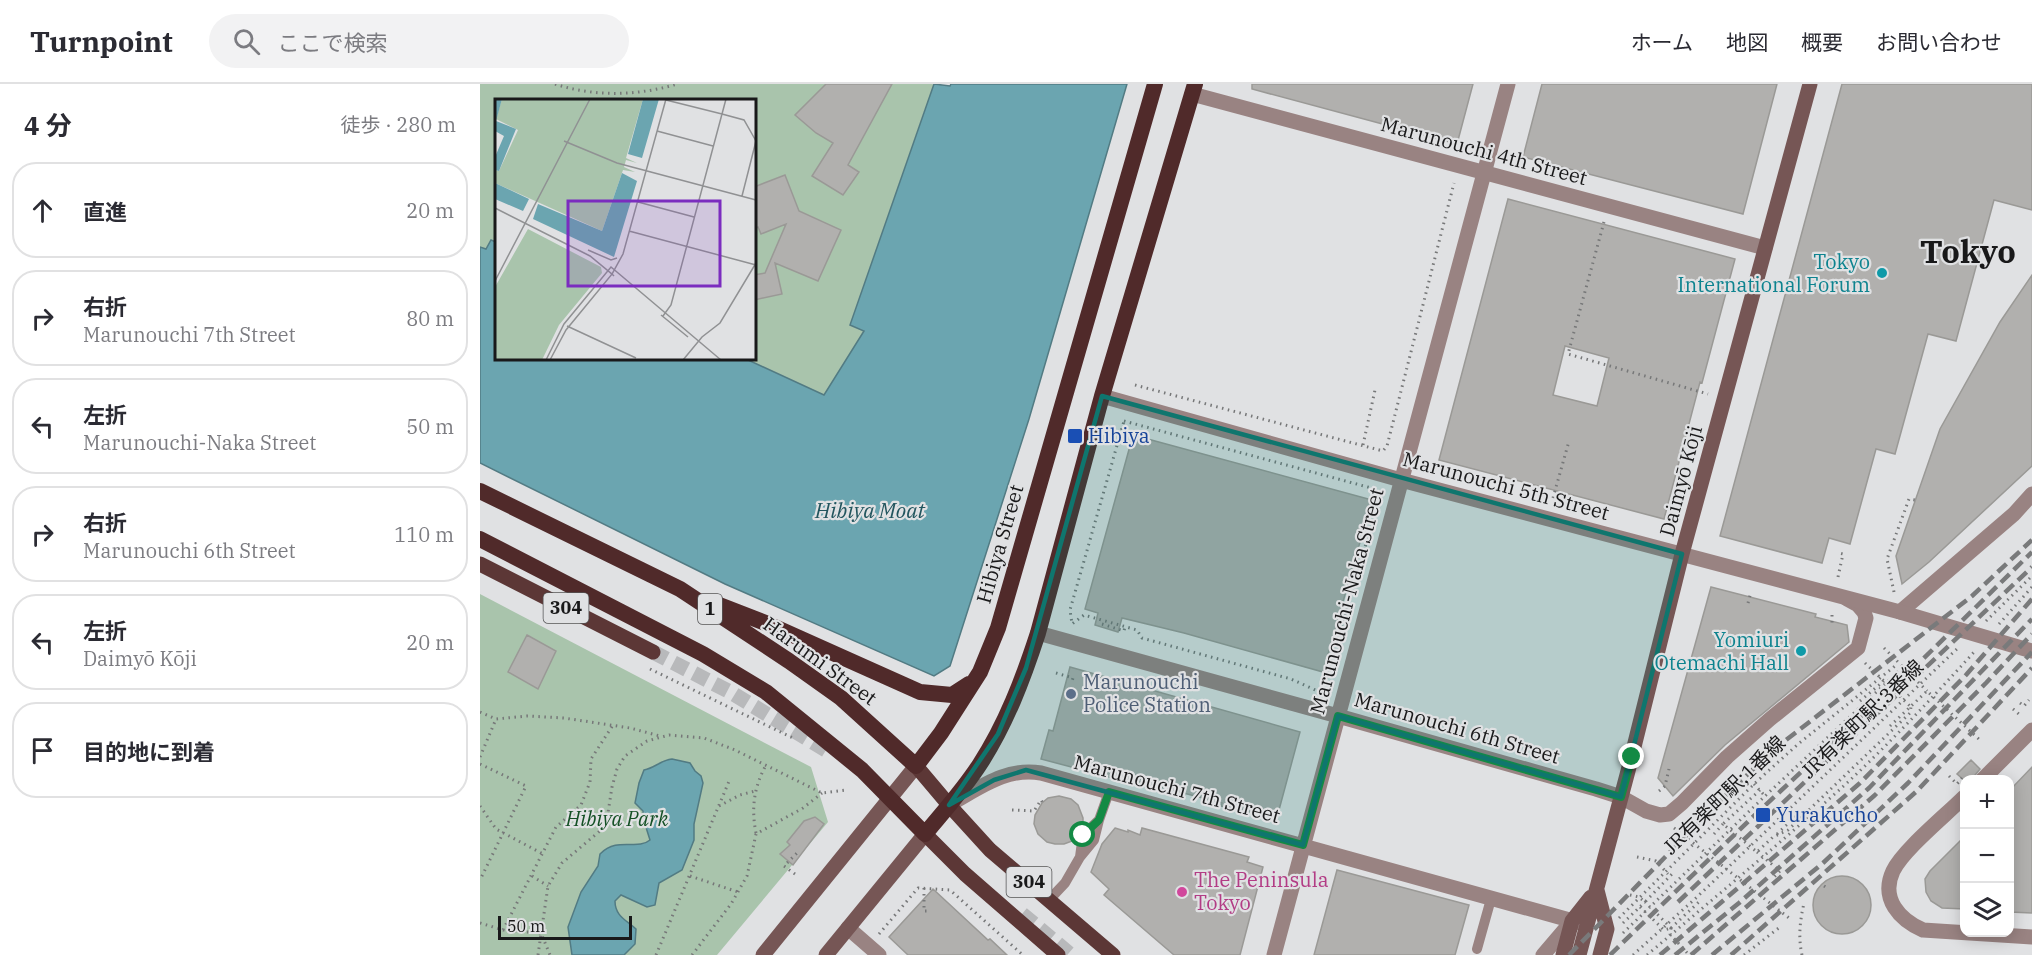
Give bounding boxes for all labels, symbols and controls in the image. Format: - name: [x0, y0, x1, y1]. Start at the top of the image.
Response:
- search box: [209, 14, 629, 68]
- text: Turnpoint: [30, 23, 173, 60]
- icon: search: [230, 25, 263, 58]
- text: ここで検索: [278, 28, 388, 57]
- text: ホーム: [1631, 28, 1693, 56]
- text: 地図: [1726, 28, 1768, 56]
- text: 概要: [1801, 28, 1843, 56]
- text: お問い合わせ: [1876, 28, 2002, 56]
- inset map: [495, 99, 756, 360]
- text: 4 分: [24, 108, 72, 142]
- street label: Marunouchi 4th Street: [1378, 110, 1590, 191]
- text: 徒歩 · 280 m: [341, 111, 456, 138]
- icon: ahead: [26, 194, 59, 227]
- text: 直進: [83, 197, 127, 226]
- text: 20 m: [406, 197, 454, 224]
- district label: Tokyo: [1920, 230, 2016, 272]
- place label: Tokyo International Forum: [1677, 248, 1870, 298]
- marker: Tokyo International Forum: [1875, 266, 1889, 280]
- text: 右折: [83, 292, 127, 321]
- icon: right: [26, 302, 59, 335]
- text: 80 m: [406, 305, 454, 332]
- text: Marunouchi 7th Street: [83, 321, 296, 348]
- text: 左折: [83, 400, 127, 429]
- icon: left: [26, 410, 59, 443]
- text: 50 m: [406, 413, 454, 440]
- place label: Hibiya: [1088, 422, 1150, 449]
- street label: Daimyō Kōji: [1653, 422, 1708, 539]
- marker: Hibiya: [1066, 427, 1084, 445]
- text: Marunouchi-Naka Street: [83, 429, 316, 456]
- street label: Marunouchi 5th Street: [1400, 445, 1612, 526]
- street label: Hibiya Street: [970, 481, 1029, 606]
- street label: Marunouchi-Naka Street: [1303, 485, 1390, 717]
- water label: Hibiya Moat: [814, 496, 925, 524]
- text: 右折: [83, 508, 127, 537]
- icon: right: [26, 518, 59, 551]
- text: 110 m: [394, 521, 454, 548]
- text: Marunouchi 6th Street: [83, 537, 296, 564]
- road number: 304: [544, 593, 589, 623]
- road number: 1: [698, 594, 722, 624]
- street label: Harumi Street: [758, 610, 883, 711]
- text: 左折: [83, 616, 127, 645]
- icon: left: [26, 626, 59, 659]
- place label: Yomiuri Otemachi Hall: [1655, 626, 1789, 676]
- text: 20 m: [406, 629, 454, 656]
- marker: Yomiuri Otemachi Hall: [1794, 644, 1808, 658]
- text: Daimyō Kōji: [83, 645, 197, 672]
- street label: JR有楽町駅;3番線: [1795, 653, 1929, 784]
- place label: Marunouchi Police Station: [1083, 668, 1211, 718]
- street label: Marunouchi 6th Street: [1351, 685, 1563, 770]
- marker: Marunouchi Police Station: [1064, 687, 1078, 701]
- street label: JR有楽町駅;1番線: [1657, 729, 1791, 860]
- icon: arrive: [26, 734, 59, 767]
- text: 目的地に到着: [83, 737, 215, 766]
- route end: [1618, 743, 1644, 769]
- street label: Marunouchi 7th Street: [1071, 748, 1283, 829]
- map controls: [1960, 775, 2014, 937]
- button: +: [1960, 775, 2014, 829]
- place label: Yurakucho: [1776, 801, 1878, 828]
- park label: Hibiya Park: [565, 805, 669, 832]
- marker: Yurakucho: [1754, 806, 1772, 824]
- route start: [1069, 821, 1095, 847]
- button: −: [1960, 829, 2014, 883]
- place label: The Peninsula Tokyo: [1194, 866, 1329, 916]
- road number: 304: [1006, 867, 1052, 897]
- button: layers: [1960, 883, 2014, 937]
- marker: The Peninsula Tokyo: [1175, 885, 1189, 899]
- scale bar: [498, 913, 632, 940]
- text: 50 m: [507, 916, 545, 936]

